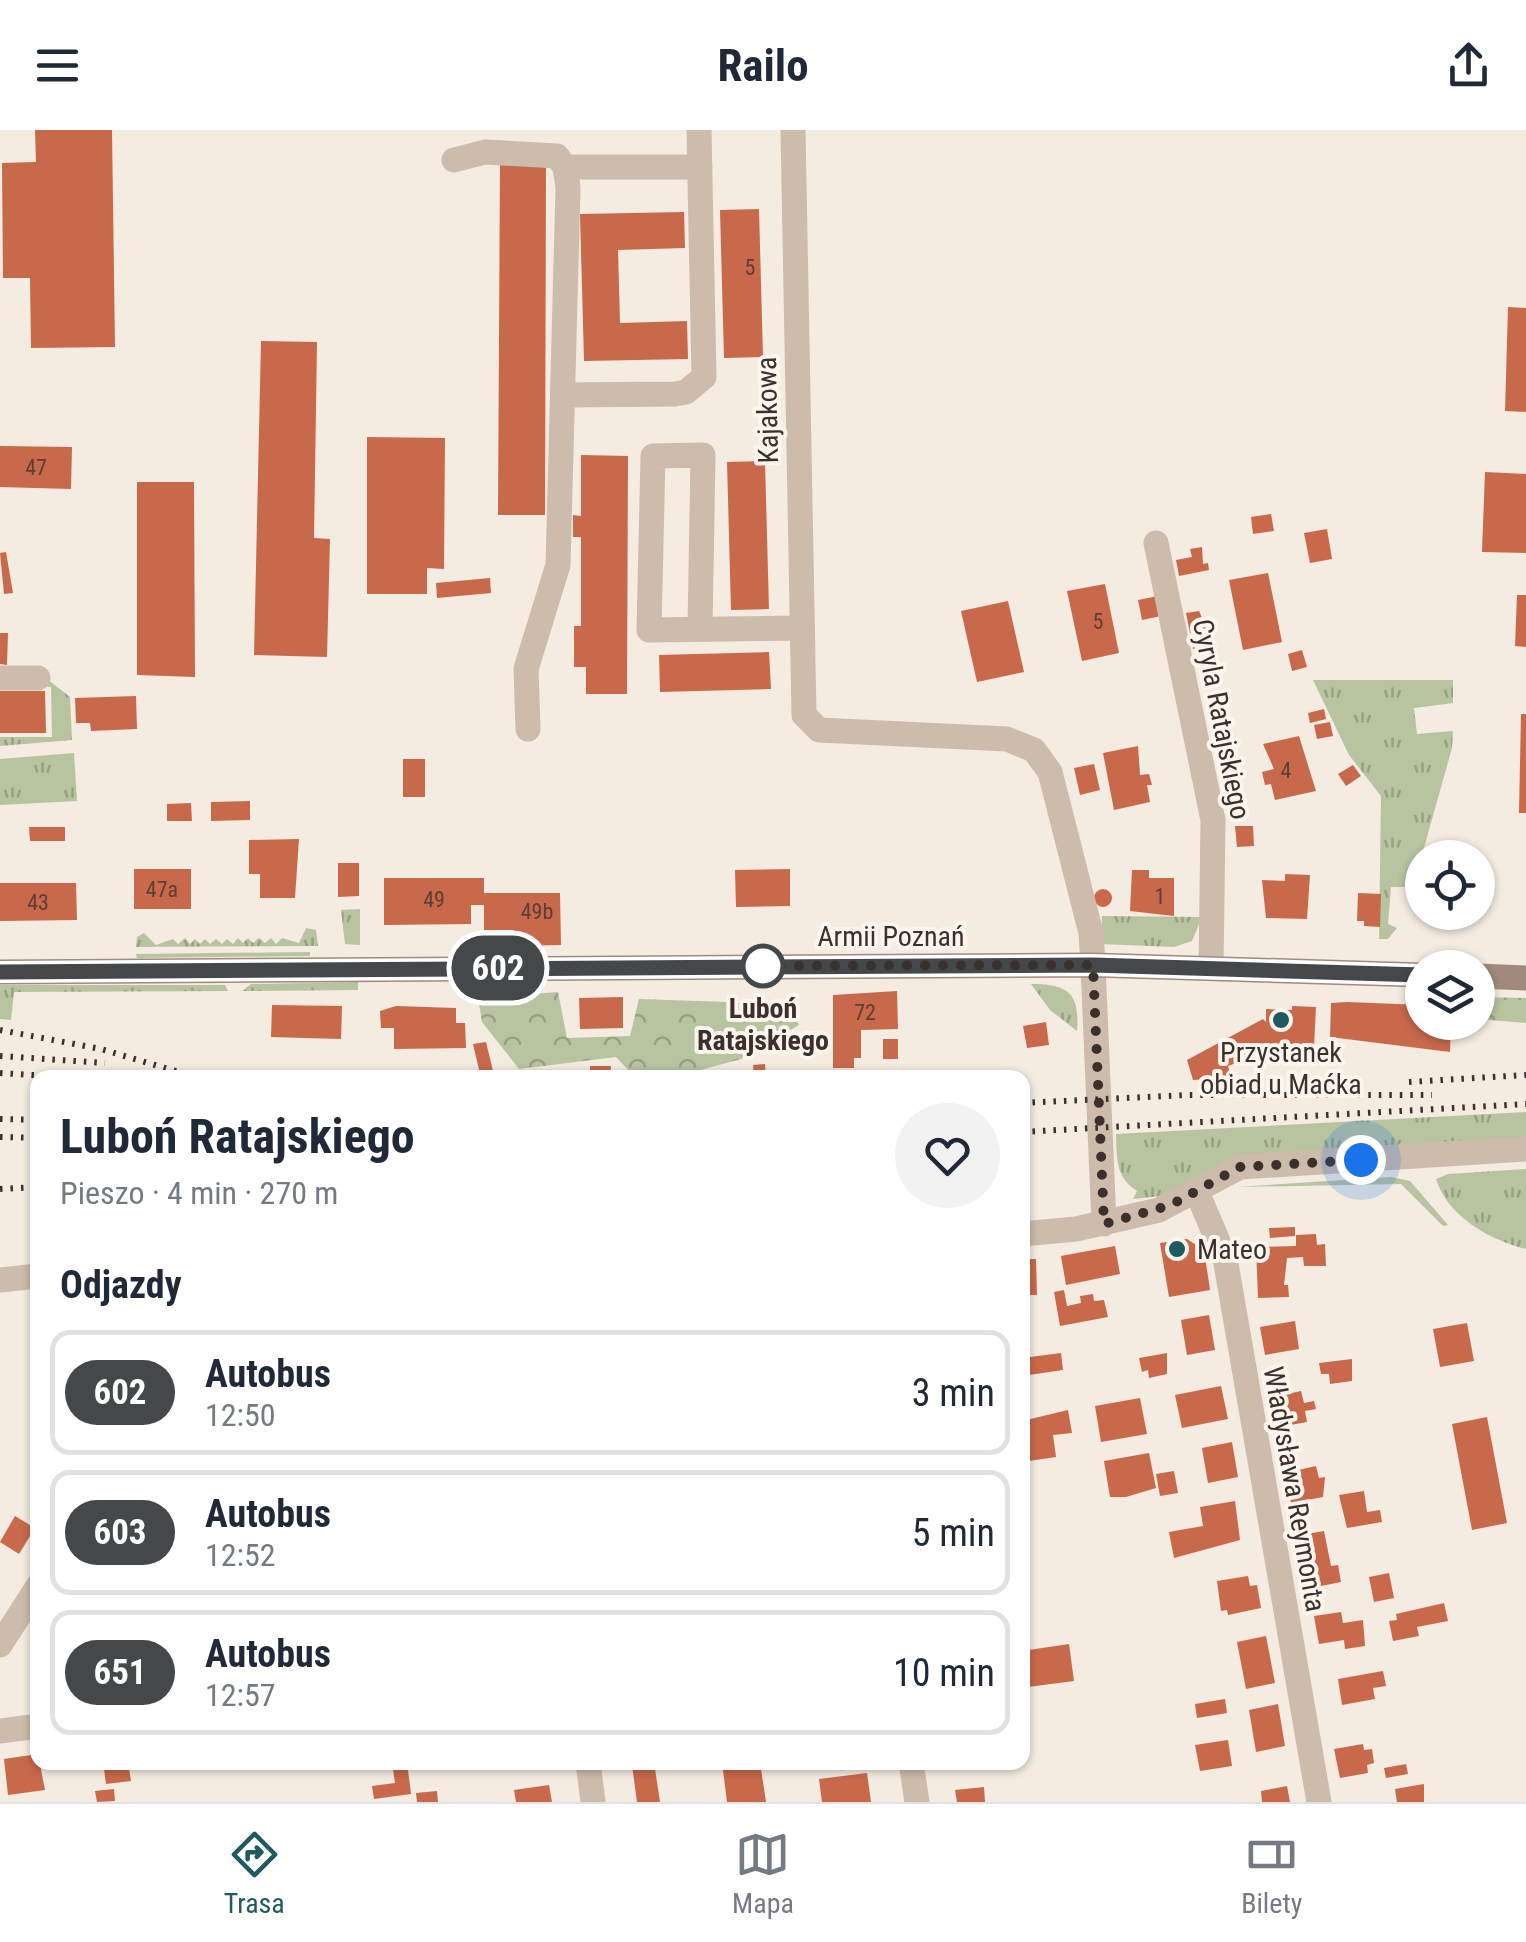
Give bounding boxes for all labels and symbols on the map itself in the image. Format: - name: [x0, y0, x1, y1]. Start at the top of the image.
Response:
- house number: 5: [745, 255, 755, 280]
- street label: Kajakowa: [750, 356, 785, 464]
- house number: 47: [25, 455, 47, 480]
- house number: 5: [1093, 609, 1103, 634]
- street label: Cyryla Ratajskiego: [1186, 616, 1257, 822]
- house number: 4: [1281, 758, 1292, 783]
- house number: 47a: [146, 877, 178, 902]
- house number: 1: [1155, 884, 1165, 909]
- house number: 49: [423, 887, 445, 912]
- house number: 43: [27, 890, 49, 915]
- house number: 49b: [521, 899, 553, 924]
- street label: Armii Poznań: [817, 920, 965, 953]
- line badge: 602: [440, 936, 556, 1000]
- marker: Luboń Ratajskiego: [742, 945, 784, 987]
- place label: Luboń Ratajskiego: [697, 992, 829, 1057]
- house number: 72: [854, 1000, 876, 1025]
- marker: Przystanek obiad u Maćka: [1270, 1009, 1292, 1031]
- place label: Przystanek obiad u Maćka: [1200, 1036, 1362, 1101]
- your location: [1336, 1135, 1386, 1185]
- place label: Mateo: [1197, 1233, 1267, 1266]
- marker: Mateo: [1166, 1238, 1188, 1260]
- street label: Władysława Reymonta: [1257, 1364, 1332, 1614]

